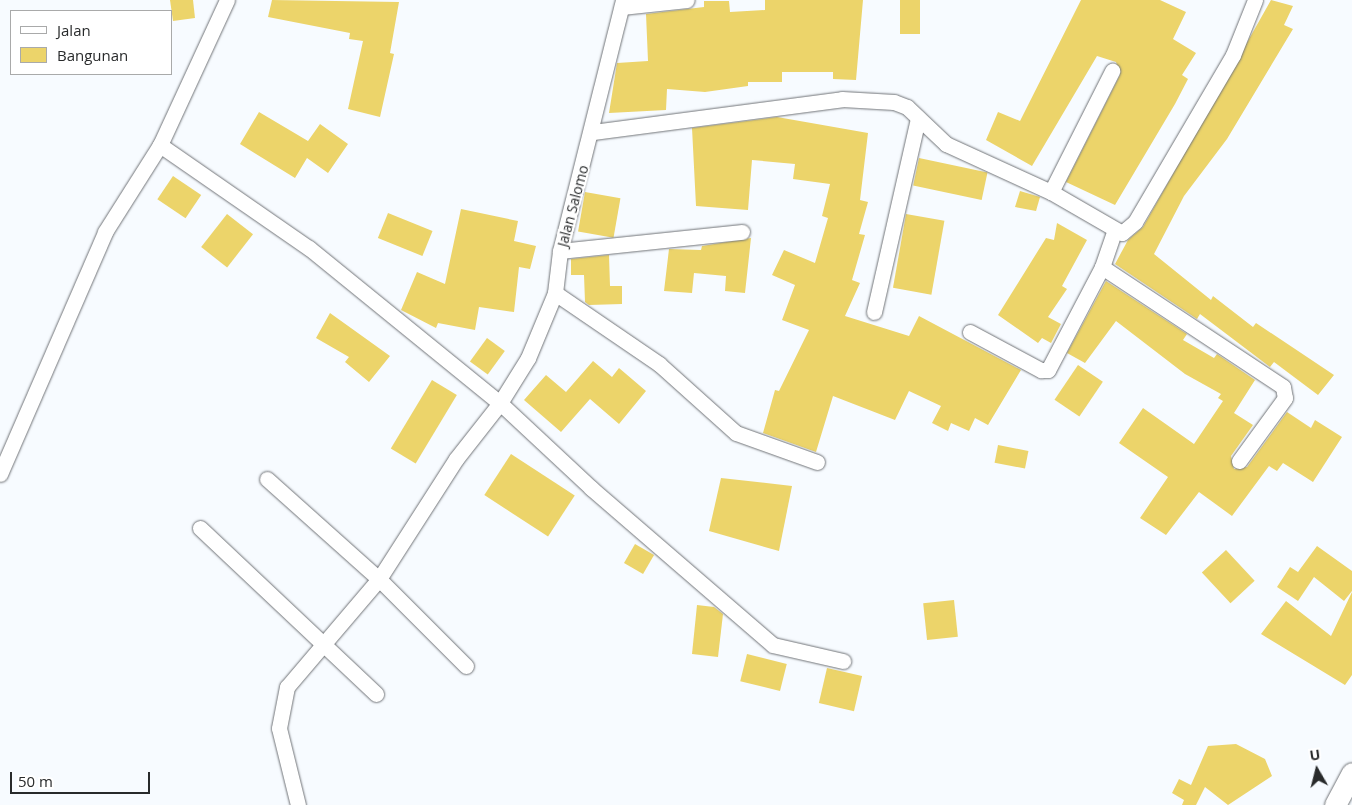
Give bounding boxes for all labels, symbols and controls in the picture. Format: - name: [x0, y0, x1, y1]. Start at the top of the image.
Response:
- legend: [10, 10, 172, 75]
- text: Jalan: [57, 20, 91, 40]
- text: Bangunan: [57, 45, 128, 65]
- street label: Jalan Salomo: [554, 163, 592, 249]
- north arrow: [1292, 745, 1342, 795]
- text: U: [1308, 745, 1321, 765]
- scale bar: [12, 762, 152, 794]
- text: 50 m: [18, 771, 53, 791]

